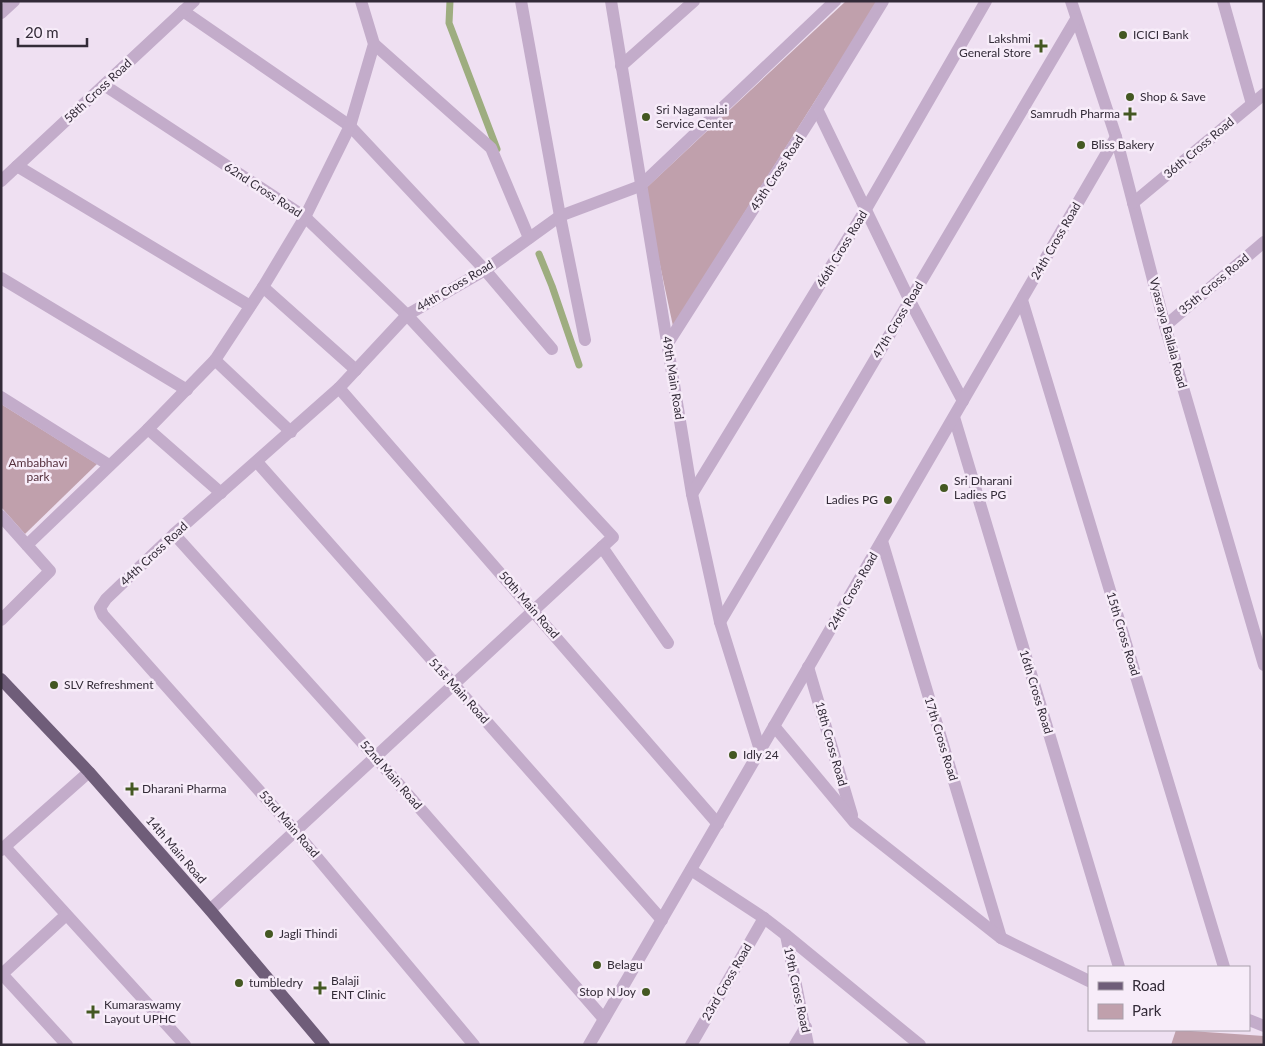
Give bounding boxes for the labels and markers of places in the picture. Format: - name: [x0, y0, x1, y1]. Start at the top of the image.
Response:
- place label: ICICI Bank: [1133, 27, 1190, 42]
- marker: ICICI Bank: [1117, 29, 1129, 41]
- place label: Lakshmi General Store: [959, 31, 1031, 60]
- marker: Lakshmi General Store: [1035, 40, 1047, 52]
- place label: Shop & Save: [1140, 89, 1206, 104]
- marker: Shop & Save: [1124, 91, 1136, 103]
- place label: Sri Nagamalai Service Center: [656, 102, 734, 131]
- place label: Samrudh Pharma: [1030, 106, 1120, 121]
- marker: Samrudh Pharma: [1124, 108, 1136, 120]
- marker: Sri Nagamalai Service Center: [640, 111, 652, 123]
- place label: Bliss Bakery: [1091, 137, 1155, 152]
- marker: Bliss Bakery: [1075, 139, 1087, 151]
- place label: Sri Dharani Ladies PG: [954, 473, 1012, 502]
- marker: Sri Dharani Ladies PG: [938, 482, 950, 494]
- place label: Ladies PG: [826, 492, 878, 507]
- marker: Ladies PG: [882, 494, 894, 506]
- place label: SLV Refreshment: [64, 677, 154, 692]
- marker: SLV Refreshment: [48, 679, 60, 691]
- place label: Idly 24: [743, 747, 779, 762]
- marker: Idly 24: [727, 749, 739, 761]
- place label: Dharani Pharma: [142, 781, 227, 796]
- marker: Dharani Pharma: [126, 783, 138, 795]
- place label: Jagli Thindi: [279, 926, 337, 941]
- marker: Jagli Thindi: [263, 928, 275, 940]
- place label: Belagu: [607, 957, 643, 972]
- marker: Belagu: [591, 959, 603, 971]
- place label: Balaji ENT Clinic: [331, 973, 386, 1002]
- place label: tumbledry: [249, 975, 304, 990]
- marker: tumbledry: [233, 977, 245, 989]
- marker: Balaji ENT Clinic: [313, 981, 327, 995]
- place label: Stop N Joy: [579, 984, 637, 999]
- marker: Stop N Joy: [640, 986, 652, 998]
- place label: Kumaraswamy Layout UPHC: [104, 997, 182, 1026]
- marker: Kumaraswamy Layout UPHC: [86, 1005, 100, 1019]

